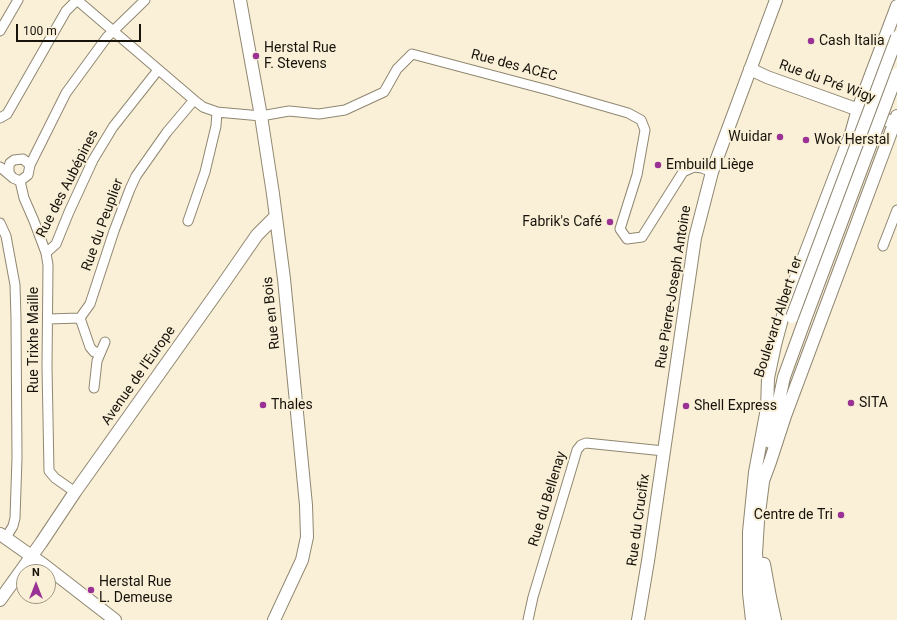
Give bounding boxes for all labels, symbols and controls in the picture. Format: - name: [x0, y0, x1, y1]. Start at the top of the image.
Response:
- scale bar: [18, 16, 143, 42]
- text: 100 m: [23, 24, 57, 38]
- place label: Cash Italia: [819, 33, 885, 49]
- marker: Cash Italia: [806, 36, 816, 46]
- place label: Herstal Rue F. Stevens: [264, 40, 336, 72]
- street label: Rue des ACEC: [469, 46, 559, 86]
- marker: Herstal Rue F. Stevens: [251, 51, 261, 61]
- street label: Rue du Pré Wigy: [777, 57, 877, 107]
- street label: Rue des Aubépines: [34, 127, 102, 241]
- place label: Wuidar: [728, 129, 772, 145]
- marker: Wuidar: [775, 132, 785, 142]
- place label: Wok Herstal: [814, 132, 890, 148]
- marker: Wok Herstal: [801, 135, 811, 145]
- place label: Embuild Liège: [666, 157, 754, 173]
- marker: Embuild Liège: [653, 160, 663, 170]
- street label: Rue du Peuplier: [79, 177, 127, 273]
- street label: Rue Pierre-Joseph Antoine: [653, 204, 695, 370]
- place label: Fabrik's Café: [522, 214, 602, 230]
- marker: Fabrik's Café: [605, 217, 615, 227]
- street label: Boulevard Albert 1er: [751, 254, 807, 380]
- street label: Rue en Bois: [260, 276, 284, 350]
- street label: Rue Trixhe Maille: [26, 287, 42, 393]
- street label: Avenue de l'Europe: [98, 323, 180, 429]
- place label: SITA: [859, 395, 888, 411]
- place label: Thales: [271, 397, 313, 413]
- place label: Shell Express: [694, 398, 777, 414]
- marker: SITA: [846, 398, 856, 408]
- marker: Thales: [258, 400, 268, 410]
- marker: Shell Express: [681, 401, 691, 411]
- street label: Rue du Bellenay: [526, 449, 570, 549]
- street label: Rue du Crucifix: [624, 473, 654, 567]
- place label: Centre de Tri: [754, 507, 833, 523]
- marker: Centre de Tri: [836, 510, 846, 520]
- north arrow: [16, 564, 56, 604]
- text: N: [32, 566, 40, 579]
- place label: Herstal Rue L. Demeuse: [99, 574, 172, 606]
- marker: Herstal Rue L. Demeuse: [86, 585, 96, 595]

